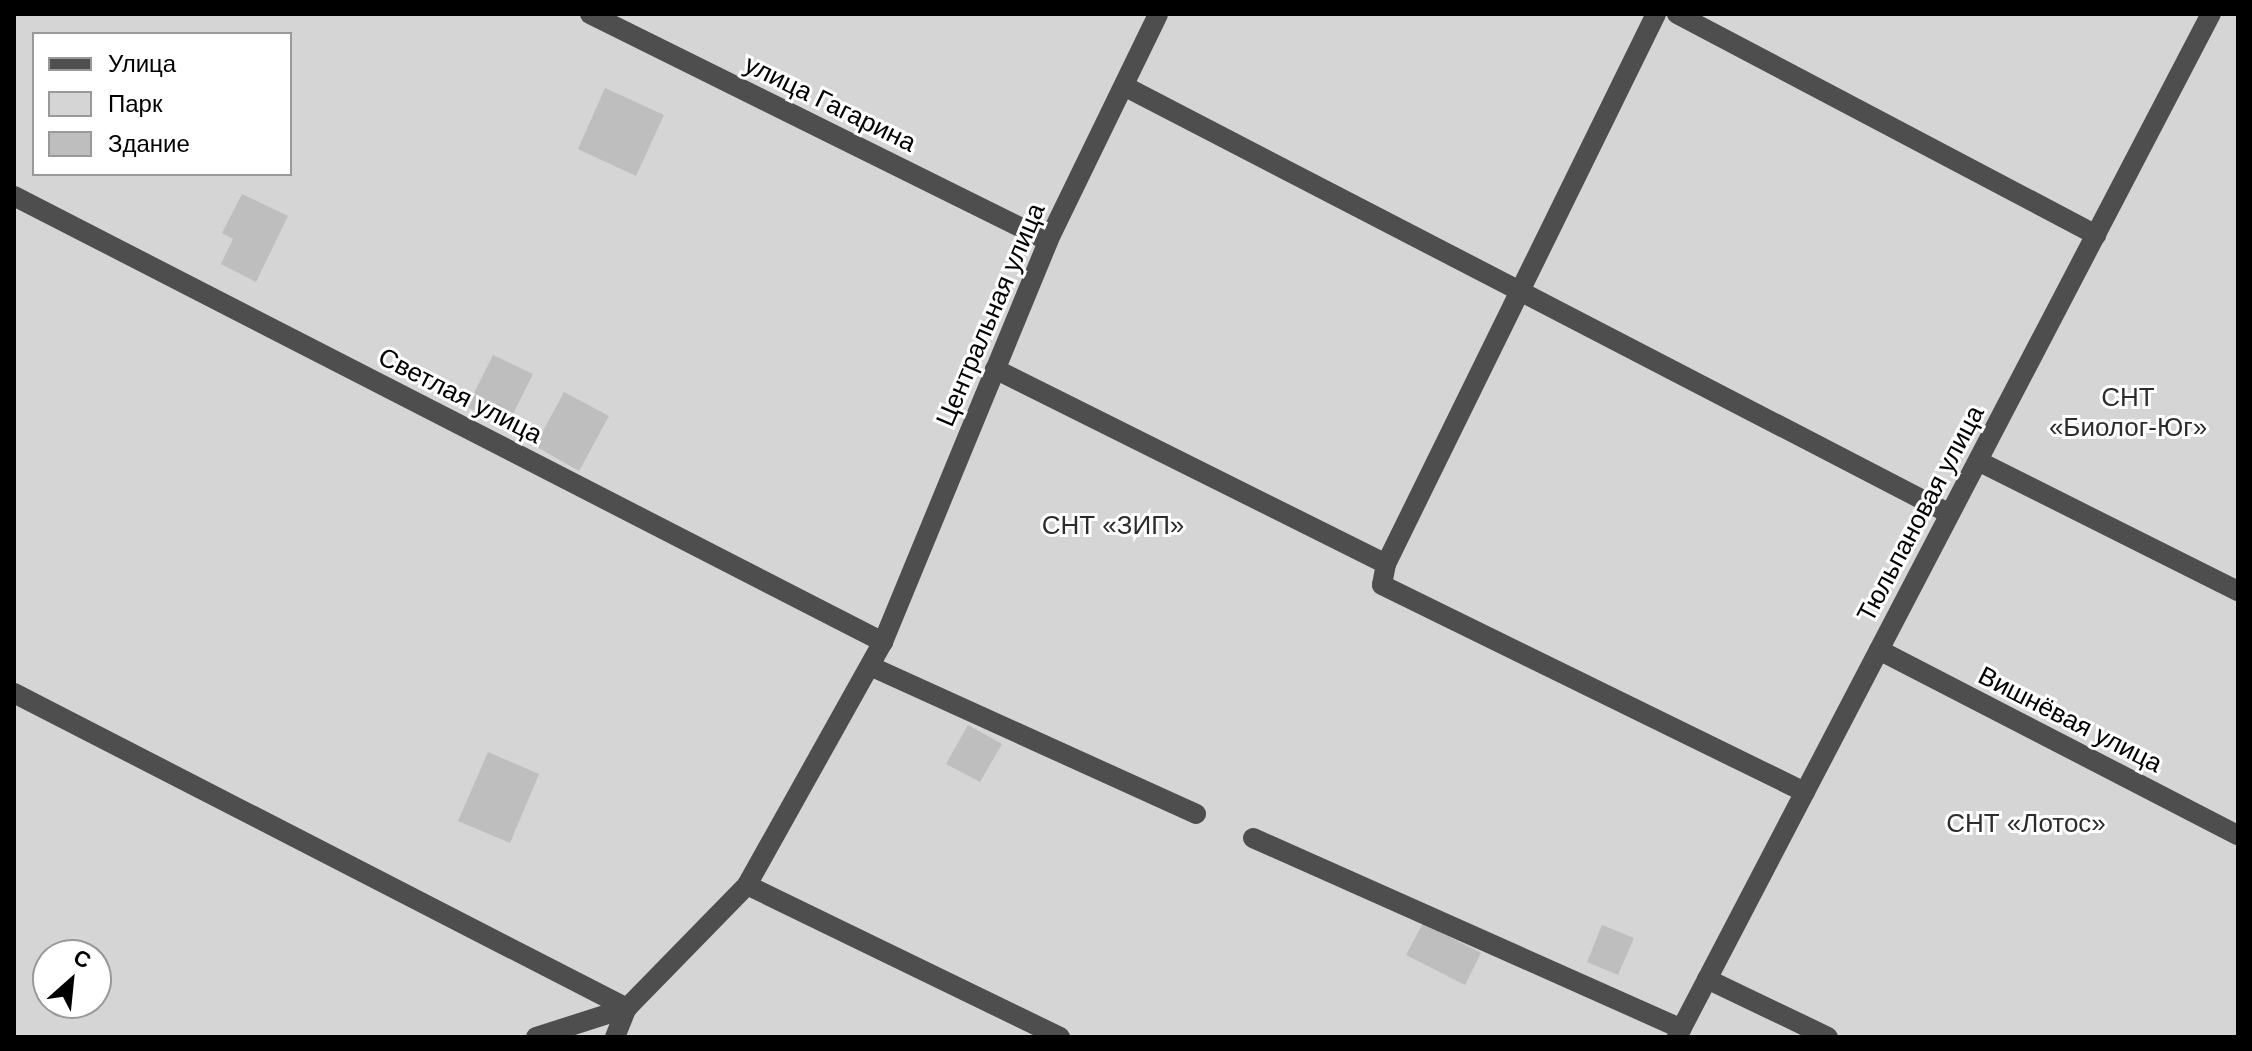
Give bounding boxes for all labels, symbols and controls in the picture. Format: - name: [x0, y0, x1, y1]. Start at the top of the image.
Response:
- legend: [32, 32, 292, 176]
- street label: улица Гагарина: [739, 49, 921, 159]
- text: Улица: [108, 50, 176, 77]
- text: Парк: [108, 90, 162, 117]
- text: Здание: [108, 130, 190, 157]
- street label: Центральная улица: [930, 199, 1052, 431]
- street label: Светлая улица: [373, 341, 547, 451]
- park label: СНТ «Биолог-Юг»: [2049, 382, 2207, 444]
- street label: Тюльпановая улица: [1851, 401, 1991, 627]
- park label: СНТ «ЗИП»: [1042, 510, 1184, 542]
- street label: Вишнёвая улица: [1973, 660, 2167, 780]
- park label: СНТ «Лотос»: [1946, 808, 2106, 840]
- north arrow: [32, 939, 112, 1019]
- text: С: [69, 944, 95, 974]

